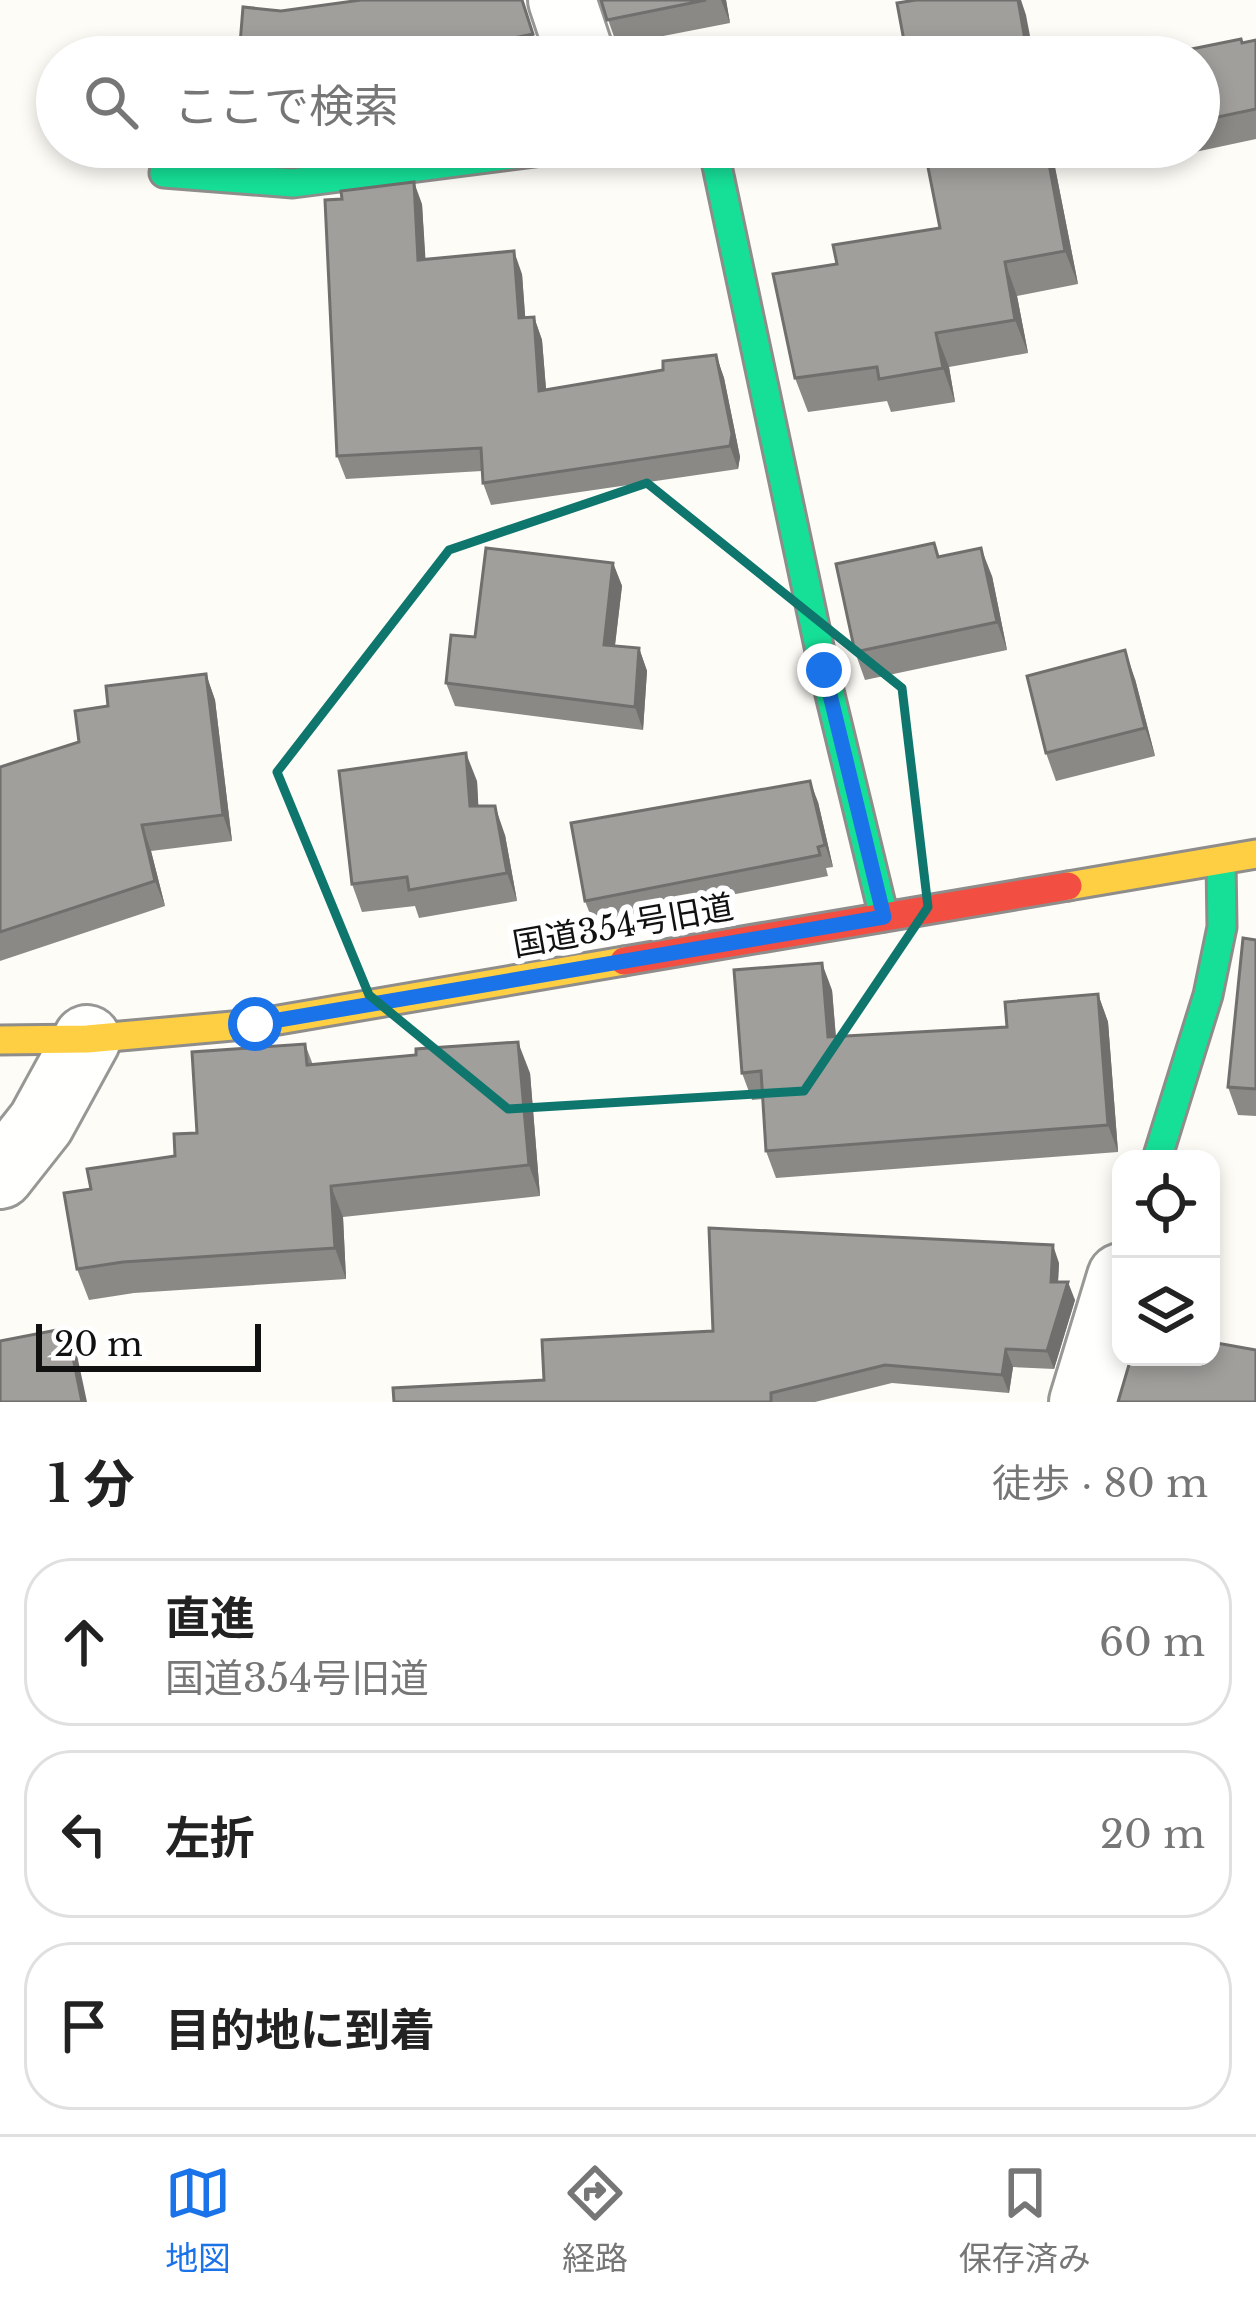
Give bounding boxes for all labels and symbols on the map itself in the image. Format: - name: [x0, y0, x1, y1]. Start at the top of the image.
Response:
- route end: [797, 643, 851, 697]
- street label: 国道354号旧道: [510, 886, 737, 965]
- route start: [228, 997, 282, 1051]
- scale bar: [36, 1318, 261, 1371]

